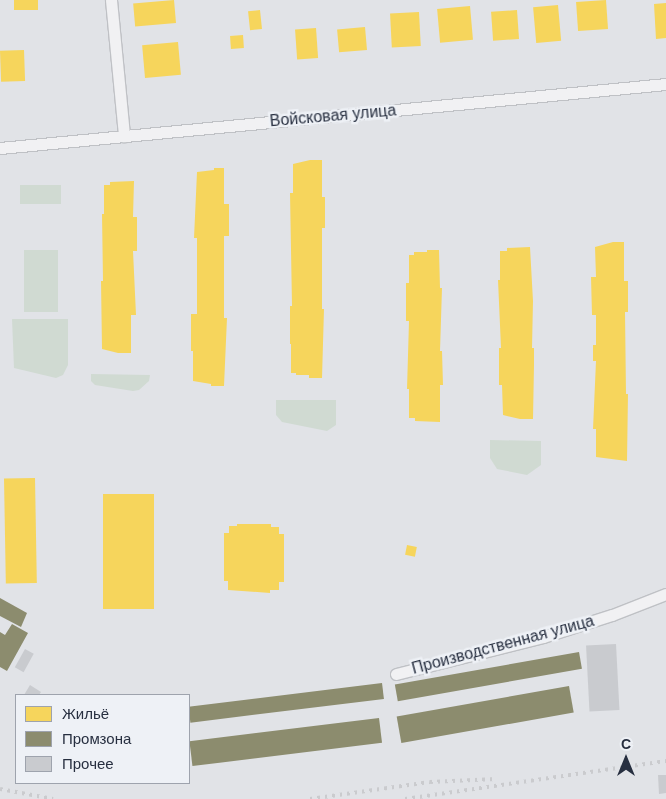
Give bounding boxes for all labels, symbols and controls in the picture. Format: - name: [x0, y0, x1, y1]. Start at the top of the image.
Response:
- street label: Войсковая улица: [269, 101, 397, 131]
- street label: Производственная улица: [410, 611, 596, 679]
- legend: [15, 694, 190, 784]
- text: Жильё: [62, 705, 109, 722]
- text: Промзона: [62, 730, 131, 747]
- north arrow: [601, 734, 651, 784]
- text: С: [621, 736, 631, 752]
- text: Прочее: [62, 755, 114, 772]

